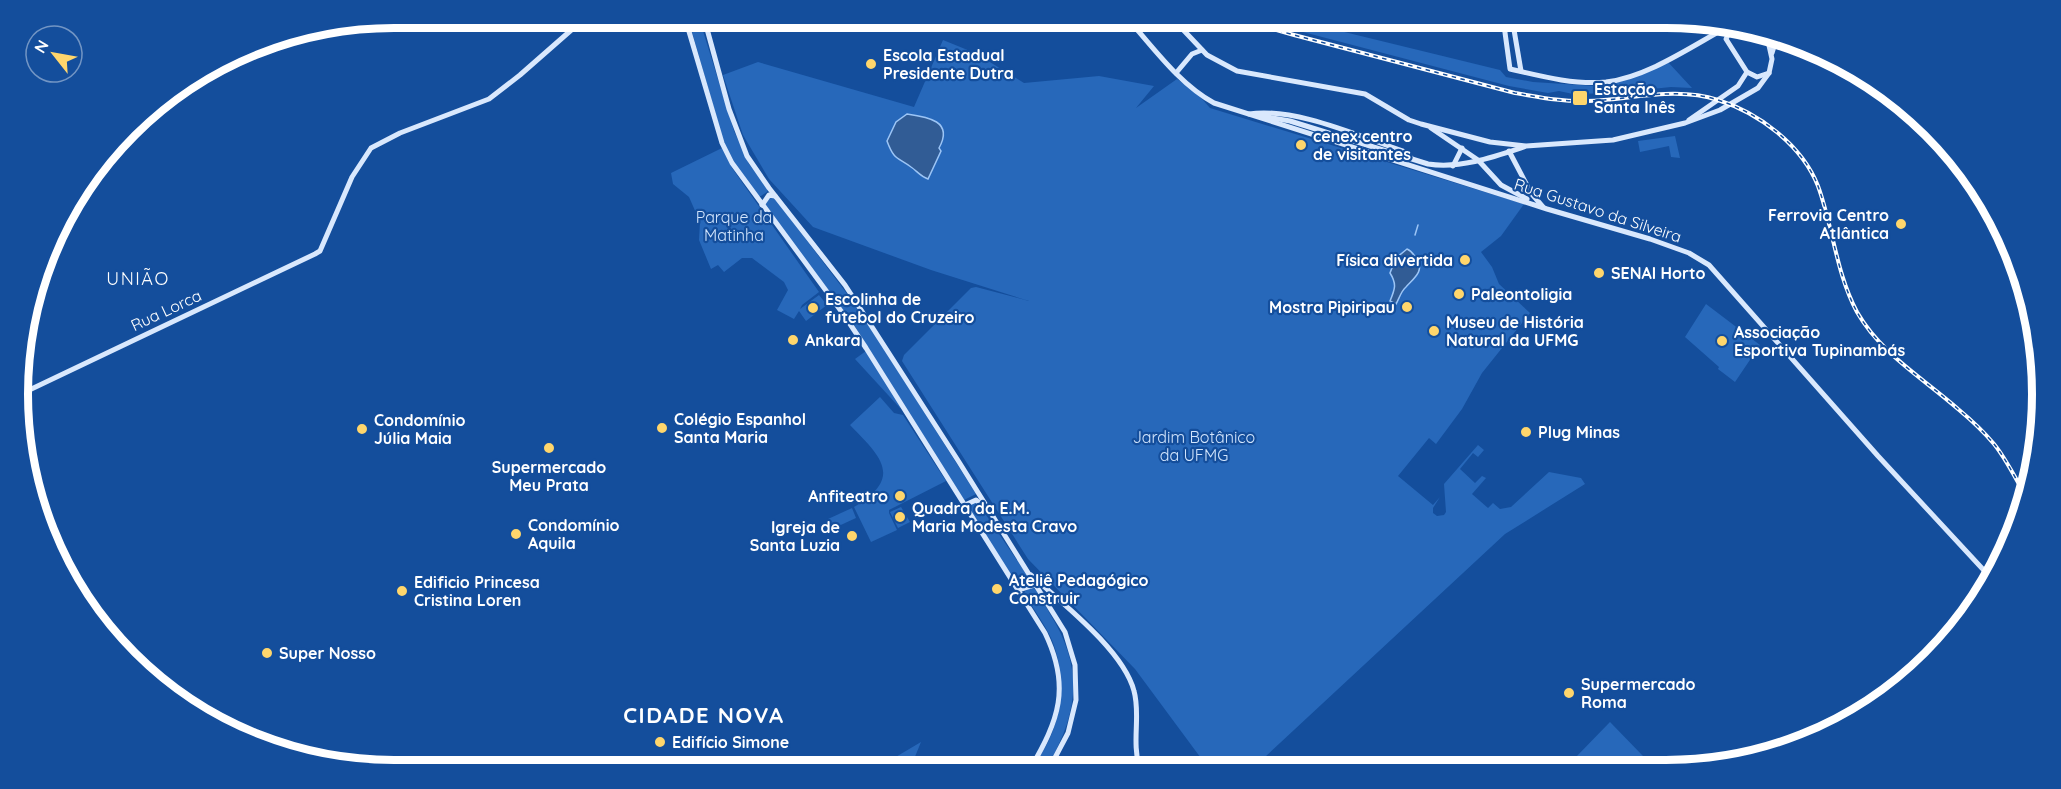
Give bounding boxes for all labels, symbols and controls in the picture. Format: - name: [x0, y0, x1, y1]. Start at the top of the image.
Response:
- north arrow: [24, 24, 84, 84]
- text: N: [30, 36, 53, 56]
- place label: Escola Estadual Presidente Dutra: [883, 45, 1014, 83]
- marker: Escola Estadual Presidente Dutra: [864, 57, 878, 71]
- place label: Estação Santa Inês: [1594, 79, 1676, 117]
- marker: Estação Santa Inês: [1571, 89, 1589, 107]
- place label: cenex centro de visitantes: [1313, 126, 1412, 164]
- marker: cenex centro de visitantes: [1294, 138, 1308, 152]
- street label: Rua Gustavo da Silveira: [1512, 173, 1684, 247]
- place label: Ferrovia Centro Atlântica: [1768, 205, 1889, 243]
- park label: Parque da Matinha: [696, 207, 772, 245]
- marker: Ferrovia Centro Atlântica: [1894, 217, 1908, 231]
- place label: Física divertida: [1336, 250, 1453, 270]
- marker: Física divertida: [1458, 253, 1472, 267]
- place label: SENAI Horto: [1611, 263, 1705, 283]
- marker: SENAI Horto: [1592, 266, 1606, 280]
- district label: UNIÃO: [106, 267, 170, 290]
- place label: Paleontoligia: [1471, 284, 1572, 304]
- street label: Rua Lorca: [127, 285, 205, 335]
- marker: Paleontoligia: [1452, 287, 1466, 301]
- place label: Escolinha de futebol do Cruzeiro: [825, 289, 974, 327]
- place label: Mostra Pipiripau: [1269, 297, 1395, 317]
- marker: Mostra Pipiripau: [1400, 300, 1414, 314]
- marker: Escolinha de futebol do Cruzeiro: [806, 301, 820, 315]
- place label: Museu de História Natural da UFMG: [1446, 312, 1584, 350]
- place label: Associação Esportiva Tupinambás: [1734, 322, 1905, 360]
- marker: Museu de História Natural da UFMG: [1427, 324, 1441, 338]
- place label: Ankara: [805, 330, 861, 350]
- marker: Ankara: [786, 333, 800, 347]
- marker: Associação Esportiva Tupinambás: [1715, 334, 1729, 348]
- place label: Colégio Espanhol Santa Maria: [674, 409, 806, 447]
- place label: Condomínio Júlia Maia: [374, 410, 465, 448]
- marker: Colégio Espanhol Santa Maria: [655, 421, 669, 435]
- marker: Condomínio Júlia Maia: [355, 422, 369, 436]
- place label: Plug Minas: [1538, 422, 1620, 442]
- marker: Plug Minas: [1519, 425, 1533, 439]
- park label: Jardim Botânico da UFMG: [1133, 427, 1255, 465]
- marker: Supermercado Meu Prata: [542, 441, 556, 455]
- place label: Supermercado Meu Prata: [492, 457, 606, 495]
- place label: Anfiteatro: [808, 486, 888, 506]
- marker: Anfiteatro: [893, 489, 907, 503]
- place label: Quadra da E.M. Maria Modesta Cravo: [912, 498, 1077, 536]
- marker: Quadra da E.M. Maria Modesta Cravo: [893, 510, 907, 524]
- place label: Condomínio Aquila: [528, 515, 619, 553]
- place label: Igreja de Santa Luzia: [750, 517, 840, 555]
- marker: Condomínio Aquila: [509, 527, 523, 541]
- marker: Igreja de Santa Luzia: [845, 529, 859, 543]
- place label: Ateliê Pedagógico Construir: [1009, 570, 1149, 608]
- place label: Edificio Princesa Cristina Loren: [414, 572, 540, 610]
- marker: Ateliê Pedagógico Construir: [990, 582, 1004, 596]
- marker: Edificio Princesa Cristina Loren: [395, 584, 409, 598]
- place label: Super Nosso: [279, 643, 376, 663]
- marker: Super Nosso: [260, 646, 274, 660]
- place label: Supermercado Roma: [1581, 674, 1696, 712]
- marker: Supermercado Roma: [1562, 686, 1576, 700]
- district label: CIDADE NOVA: [623, 701, 785, 729]
- place label: Edifício Simone: [672, 732, 789, 752]
- marker: Edifício Simone: [653, 735, 667, 749]

